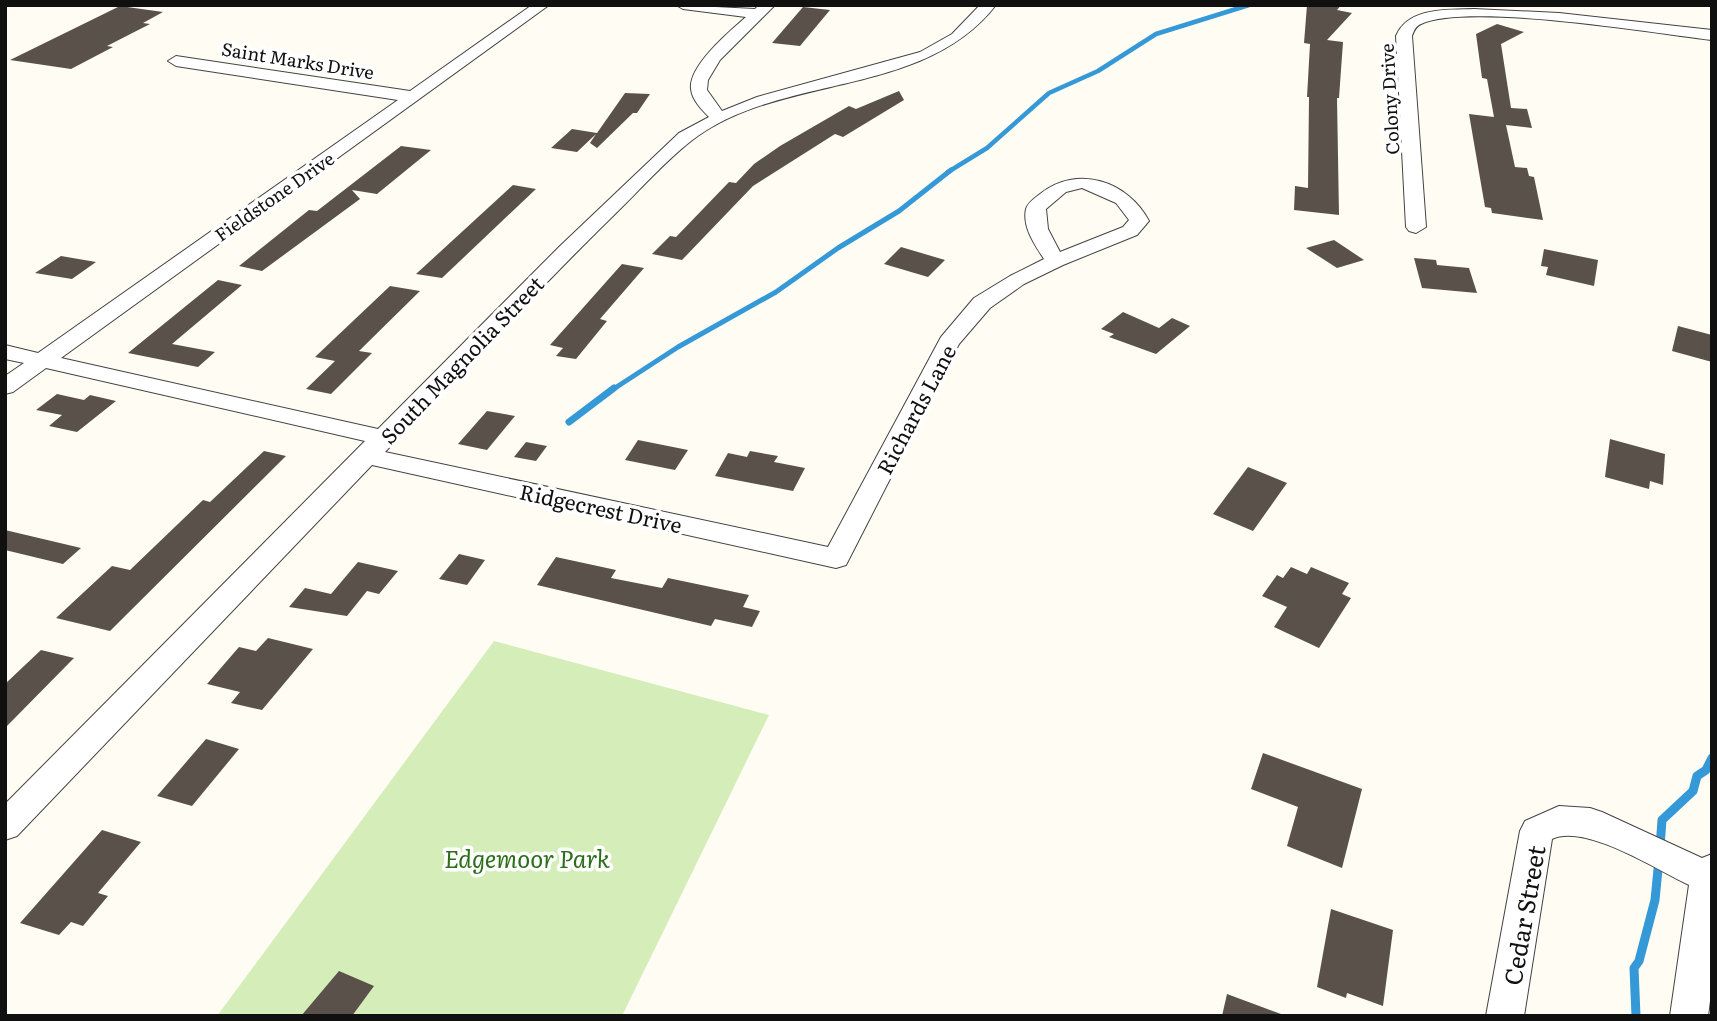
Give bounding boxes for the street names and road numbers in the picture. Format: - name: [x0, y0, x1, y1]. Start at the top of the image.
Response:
- street label: Saint Marks Drive: [220, 35, 376, 85]
- street label: Colony Drive: [1373, 43, 1405, 155]
- street label: Fieldstone Drive: [209, 145, 339, 247]
- street label: South Magnolia Street: [372, 268, 550, 450]
- street label: Richards Lane: [868, 339, 962, 479]
- street label: Ridgecrest Drive: [517, 475, 685, 539]
- street label: Cedar Street: [1493, 842, 1553, 988]

